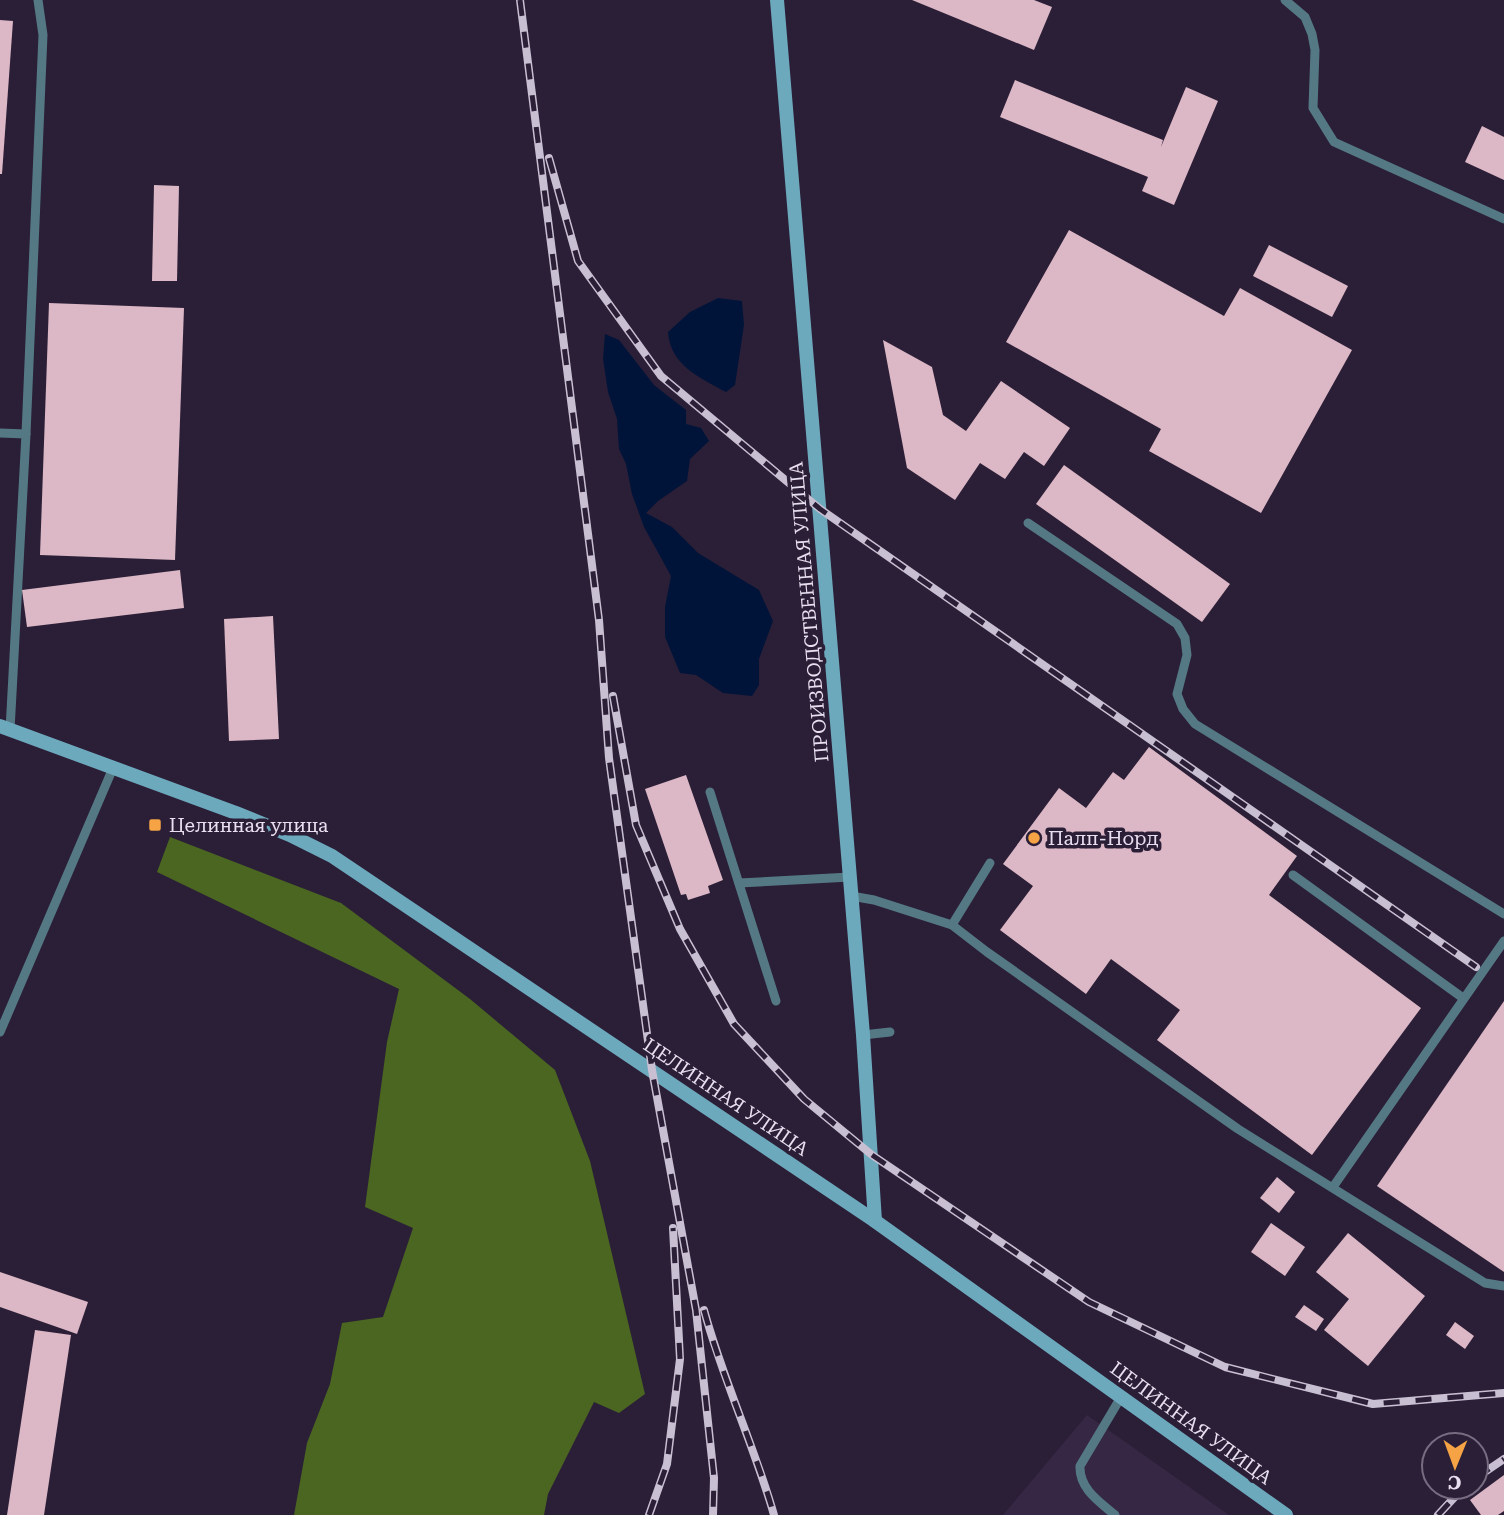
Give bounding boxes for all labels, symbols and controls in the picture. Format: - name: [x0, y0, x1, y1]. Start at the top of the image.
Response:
- street label: ПРОИЗВОДСТВЕННАЯ УЛИЦА: [784, 460, 834, 763]
- place label: Целинная улица: [169, 814, 329, 837]
- marker: Целинная улица: [147, 817, 163, 833]
- place label: Палп-Норд: [1048, 827, 1158, 850]
- marker: Палп-Норд: [1026, 830, 1042, 846]
- street label: ЦЕЛИННАЯ УЛИЦА: [639, 1033, 813, 1161]
- street label: ЦЕЛИННАЯ УЛИЦА: [1106, 1357, 1277, 1490]
- north arrow: [1420, 1431, 1490, 1501]
- text: С: [1448, 1471, 1462, 1494]

